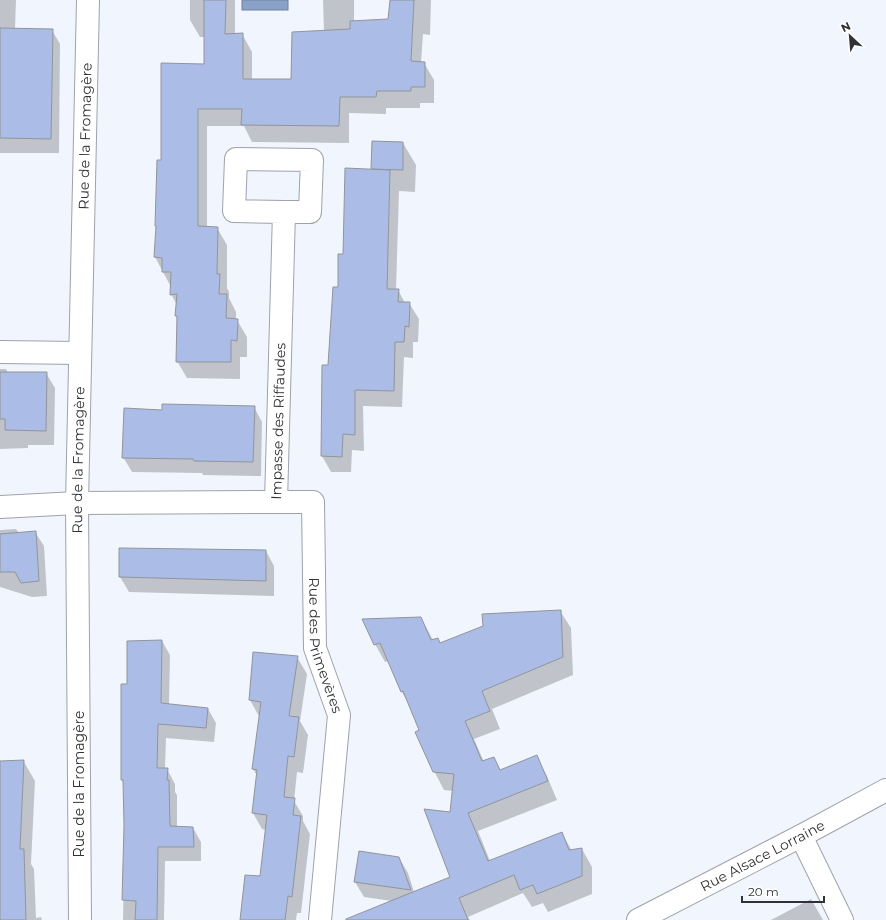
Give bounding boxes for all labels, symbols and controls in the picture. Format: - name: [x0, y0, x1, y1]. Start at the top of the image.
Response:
- north arrow: [830, 16, 870, 56]
- text: N: [839, 19, 853, 35]
- street label: Rue de la Fromagère: [74, 62, 96, 210]
- street label: Impasse des Riffaudes: [267, 342, 289, 500]
- street label: Rue de la Fromagère: [68, 386, 89, 534]
- street label: Rue des Primevères: [305, 577, 347, 716]
- street label: Rue de la Fromagère: [70, 711, 88, 857]
- street label: Rue Alsace Lorraine: [697, 816, 828, 895]
- scale bar: [742, 878, 824, 904]
- text: 20 m: [748, 884, 779, 899]

